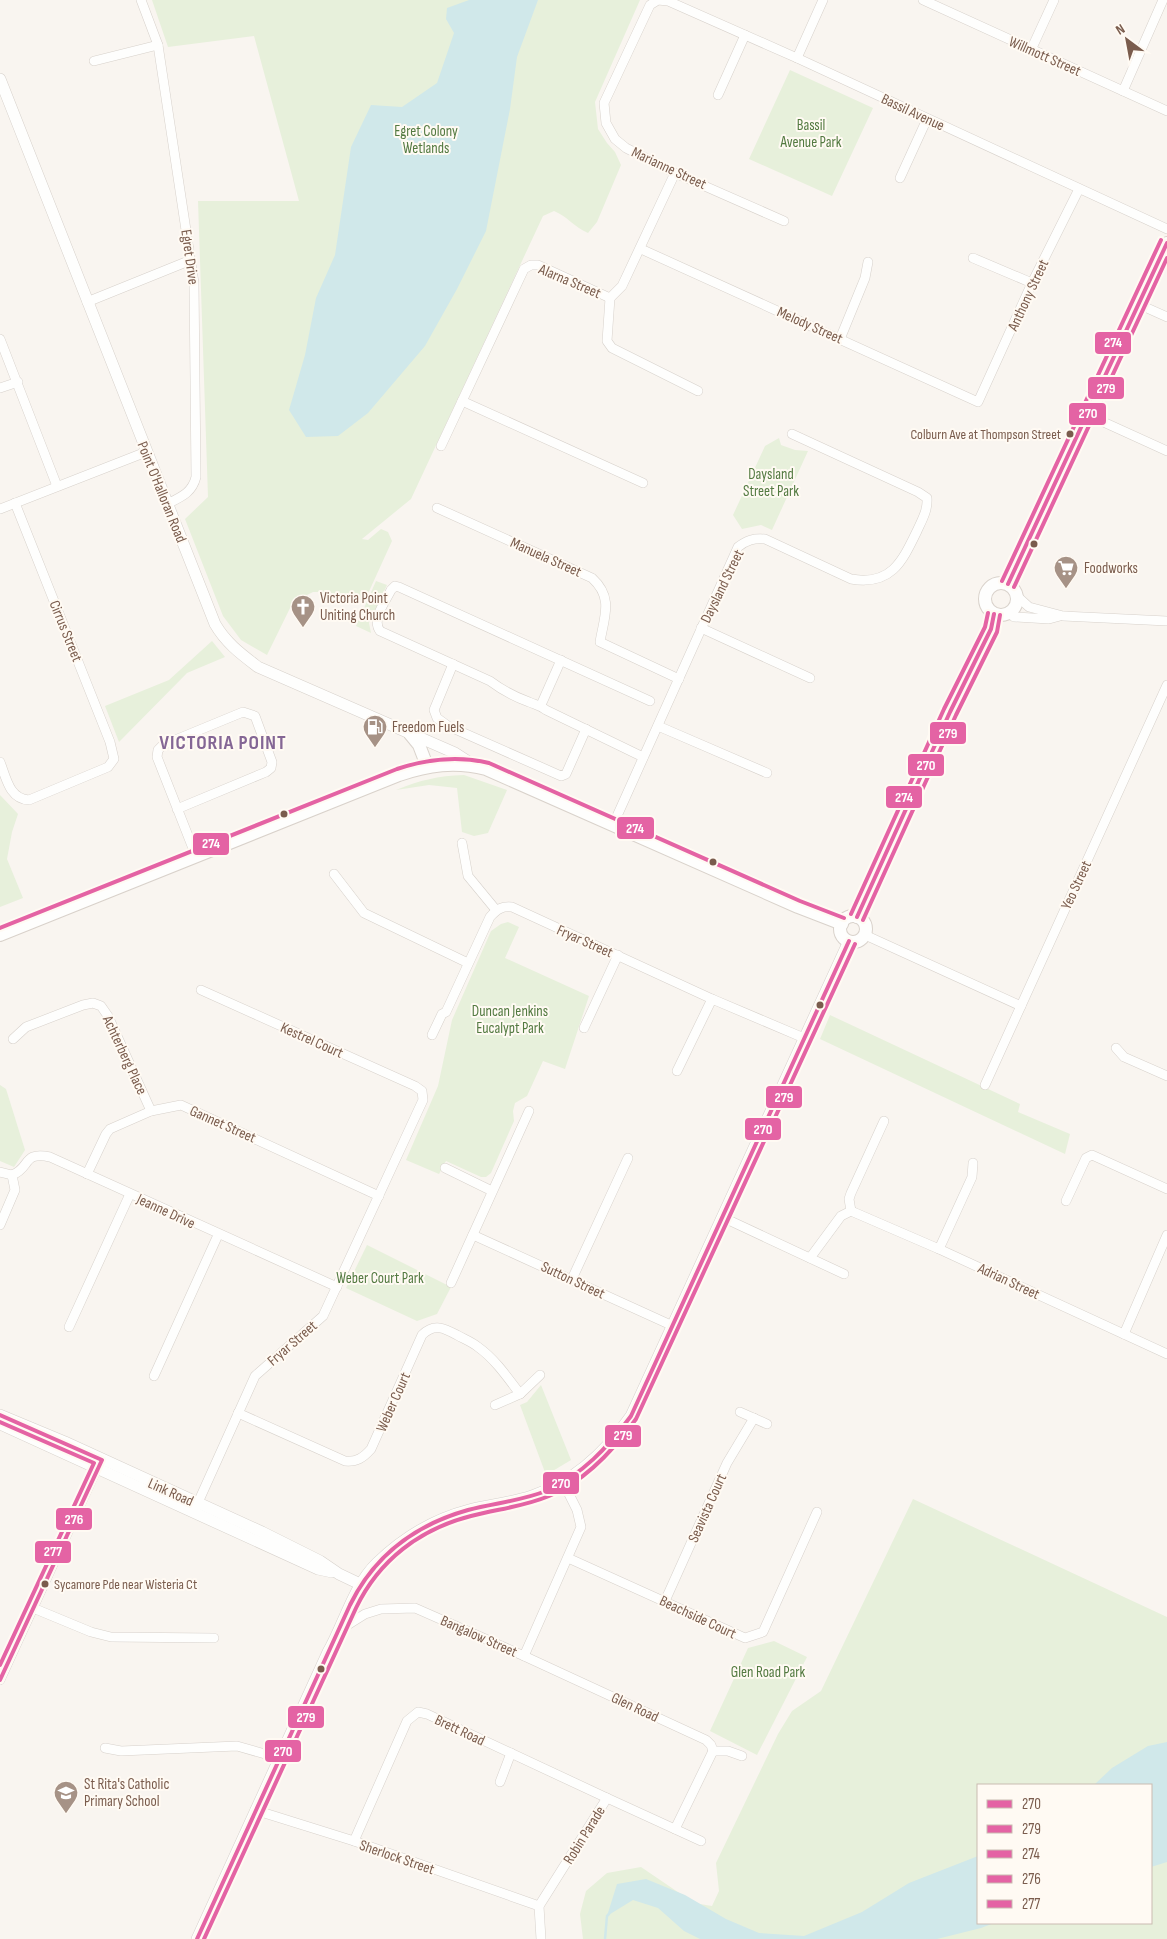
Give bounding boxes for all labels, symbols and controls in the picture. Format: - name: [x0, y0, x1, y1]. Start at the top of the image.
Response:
- north arrow: [1102, 15, 1152, 65]
- text: N: [1113, 20, 1128, 39]
- street label: Willmott Street: [1006, 32, 1084, 81]
- street label: Bassil Avenue: [878, 90, 948, 135]
- park label: Bassil Avenue Park: [779, 116, 842, 152]
- park label: Egret Colony Wetlands: [394, 122, 458, 158]
- street label: Marianne Street: [628, 143, 710, 194]
- street label: Egret Drive: [176, 228, 203, 286]
- street label: Anthony Street: [1003, 256, 1053, 335]
- street label: Alarna Street: [535, 259, 604, 303]
- street label: Melody Street: [774, 303, 846, 349]
- line badge: 274: [1094, 331, 1132, 355]
- text: 274: [1104, 334, 1122, 351]
- line badge: 279: [1087, 376, 1125, 400]
- text: 279: [1097, 380, 1116, 397]
- line badge: 270: [1068, 402, 1107, 426]
- text: 270: [1079, 405, 1098, 422]
- place label: Colburn Ave at Thompson Street: [910, 426, 1061, 443]
- marker: Colburn Ave at Thompson Street: [1065, 429, 1075, 439]
- street label: Point O'Halloran Road: [133, 439, 190, 546]
- park label: Daysland Street Park: [743, 465, 799, 501]
- street label: Manuela Street: [507, 533, 585, 582]
- unlabelled marker: [1029, 539, 1039, 549]
- street label: Daysland Street: [697, 546, 749, 626]
- supermarket icon: Foodworks: [1053, 555, 1079, 589]
- place label: Foodworks: [1084, 559, 1138, 578]
- place label: Victoria Point Uniting Church: [320, 589, 395, 625]
- church icon: Victoria Point Uniting Church: [290, 594, 316, 628]
- street label: Cirrus Street: [45, 598, 87, 665]
- fuel station icon: Freedom Fuels: [362, 714, 388, 748]
- place label: Freedom Fuels: [392, 718, 464, 737]
- line badge: 279: [929, 721, 967, 745]
- text: 279: [939, 725, 958, 742]
- district label: VICTORIA POINT: [159, 731, 287, 755]
- line badge: 270: [907, 753, 945, 777]
- text: 270: [917, 757, 936, 774]
- line badge: 274: [885, 785, 923, 809]
- text: 274: [895, 789, 913, 806]
- unlabelled marker: [279, 809, 289, 819]
- line badge: 274: [616, 816, 655, 840]
- text: 274: [626, 820, 644, 837]
- line badge: 274: [192, 832, 230, 856]
- text: 274: [202, 835, 220, 852]
- unlabelled marker: [708, 857, 718, 867]
- street label: Yeo Street: [1057, 857, 1096, 913]
- street label: Fryar Street: [554, 921, 616, 962]
- unlabelled marker: [815, 1000, 825, 1010]
- park label: Duncan Jenkins Eucalypt Park: [472, 1002, 548, 1038]
- street label: Achterberg Place: [97, 1012, 151, 1098]
- street label: Kestrel Court: [278, 1018, 346, 1063]
- line badge: 279: [765, 1085, 803, 1109]
- text: 279: [775, 1089, 794, 1106]
- street label: Gannet Street: [187, 1101, 259, 1148]
- line badge: 270: [744, 1117, 782, 1141]
- text: 270: [754, 1121, 773, 1138]
- street label: Jeanne Drive: [133, 1189, 198, 1233]
- street label: Sutton Street: [538, 1257, 608, 1304]
- street label: Adrian Street: [974, 1259, 1043, 1304]
- park label: Weber Court Park: [336, 1269, 424, 1288]
- street label: Fryar Street: [264, 1316, 321, 1370]
- street label: Weber Court: [372, 1369, 415, 1435]
- line badge: 279: [604, 1424, 642, 1448]
- text: 279: [614, 1427, 633, 1444]
- street label: Seavista Court: [684, 1470, 731, 1546]
- line badge: 270: [542, 1471, 580, 1495]
- street label: Link Road: [145, 1474, 197, 1511]
- text: 270: [552, 1475, 571, 1492]
- line badge: 276: [55, 1507, 93, 1531]
- text: 276: [65, 1511, 84, 1528]
- line badge: 277: [34, 1540, 72, 1564]
- text: 277: [44, 1543, 63, 1560]
- place label: Sycamore Pde near Wisteria Ct: [54, 1576, 197, 1593]
- marker: Sycamore Pde near Wisteria Ct: [40, 1579, 50, 1589]
- street label: Beachside Court: [656, 1591, 740, 1644]
- street label: Bangalow Street: [438, 1611, 520, 1662]
- park label: Glen Road Park: [731, 1663, 805, 1682]
- unlabelled marker: [316, 1664, 326, 1674]
- street label: Glen Road: [608, 1688, 662, 1727]
- line badge: 279: [287, 1705, 325, 1729]
- text: 279: [297, 1709, 316, 1726]
- street label: Brett Road: [432, 1711, 488, 1750]
- line badge: 270: [264, 1739, 302, 1763]
- text: 270: [274, 1743, 293, 1760]
- place label: St Rita's Catholic Primary School: [84, 1775, 169, 1811]
- school or university icon: St Rita's Catholic Primary School: [53, 1780, 79, 1814]
- legend: [977, 1784, 1152, 1924]
- text: 270: [1022, 1795, 1041, 1814]
- street label: Robin Parade: [559, 1803, 610, 1868]
- text: 279: [1022, 1820, 1041, 1839]
- street label: Sherlock Street: [357, 1836, 437, 1879]
- text: 274: [1022, 1845, 1040, 1864]
- text: 276: [1022, 1870, 1041, 1889]
- text: 277: [1022, 1895, 1040, 1914]

